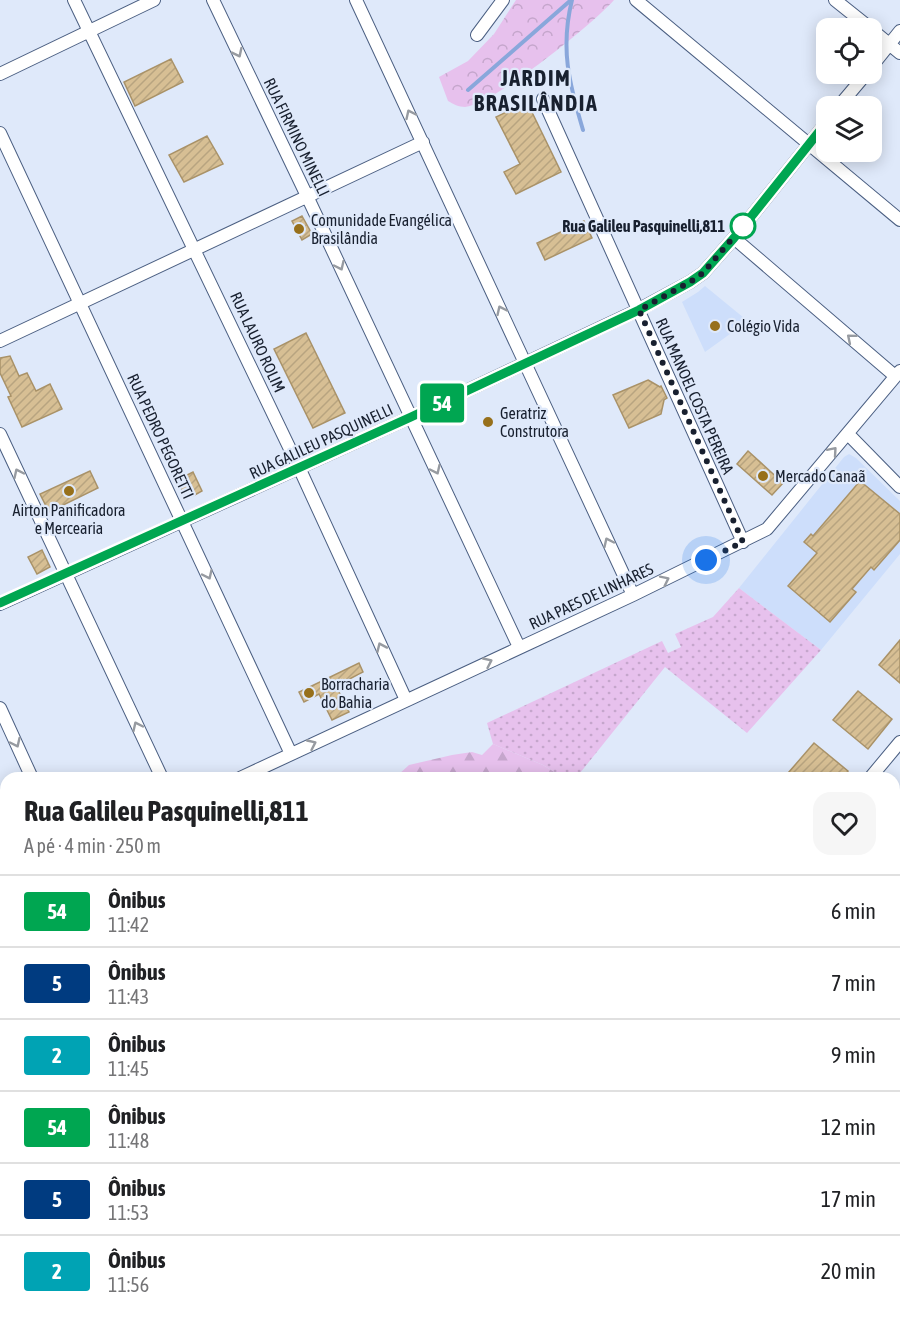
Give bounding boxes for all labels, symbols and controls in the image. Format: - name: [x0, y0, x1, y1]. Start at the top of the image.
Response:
- map controls: [816, 18, 882, 162]
- button: locate: [816, 18, 882, 84]
- one-way arrow: [231, 46, 243, 57]
- district label: JARDIM BRASILÂNDIA: [474, 65, 598, 116]
- street label: RUA FIRMINO MINELLI: [261, 75, 333, 199]
- button: layers: [816, 96, 882, 162]
- one-way arrow: [405, 110, 417, 121]
- place label: Comunidade Evangélica Brasilândia: [311, 211, 452, 247]
- marker: Rua Galileu Pasquinelli,811: [730, 213, 756, 239]
- place label: Rua Galileu Pasquinelli,811: [562, 217, 725, 235]
- marker: Comunidade Evangélica Brasilândia: [292, 222, 306, 236]
- one-way arrow: [333, 260, 345, 271]
- street label: RUA LAURO ROLIM: [227, 289, 289, 395]
- one-way arrow: [497, 305, 509, 316]
- street label: RUA MANOEL COSTA PEREIRA: [652, 315, 738, 477]
- place label: Colégio Vida: [727, 317, 800, 336]
- marker: Colégio Vida: [708, 319, 722, 333]
- one-way arrow: [847, 334, 858, 345]
- street label: RUA PEDRO PEGORETTI: [124, 371, 198, 501]
- line badge: 54: [415, 384, 469, 422]
- text: 54: [432, 391, 452, 415]
- street label: RUA GALILEU PASQUINELLI: [246, 400, 396, 482]
- place label: Geratriz Construtora: [500, 404, 569, 440]
- marker: Geratriz Construtora: [481, 415, 495, 429]
- one-way arrow: [826, 447, 837, 458]
- one-way arrow: [429, 464, 441, 475]
- place label: Mercado Canaã: [775, 467, 866, 485]
- one-way arrow: [14, 469, 26, 480]
- marker: Mercado Canaã: [756, 469, 770, 483]
- marker: Airton Panificadora e Mercearia: [62, 484, 76, 498]
- place label: Airton Panificadora e Mercearia: [13, 501, 125, 537]
- one-way arrow: [604, 538, 616, 549]
- your location: [691, 545, 721, 575]
- street label: RUA PAES DE LINHARES: [526, 559, 656, 633]
- one-way arrow: [200, 569, 212, 580]
- one-way arrow: [659, 575, 670, 587]
- one-way arrow: [377, 642, 389, 653]
- one-way arrow: [482, 657, 493, 669]
- place label: Borracharia do Bahia: [321, 675, 390, 711]
- marker: Borracharia do Bahia: [302, 686, 316, 700]
- one-way arrow: [133, 721, 145, 732]
- one-way arrow: [9, 737, 21, 748]
- one-way arrow: [305, 740, 316, 752]
- button: heart: [813, 792, 876, 855]
- text: Rua Galileu Pasquinelli,811: [24, 795, 309, 827]
- text: A pé · 4 min · 250 m: [24, 834, 161, 857]
- text: Ônibus: [108, 887, 165, 913]
- text: 6 min: [831, 898, 876, 924]
- text: 54: [47, 899, 67, 923]
- text: 11:42: [108, 913, 149, 936]
- text: Ônibus: [108, 959, 165, 985]
- text: 7 min: [831, 970, 876, 996]
- text: 5: [52, 971, 62, 995]
- text: 11:43: [108, 985, 149, 1008]
- text: Ônibus: [108, 1031, 165, 1057]
- text: 9 min: [831, 1042, 876, 1068]
- text: 2: [52, 1043, 62, 1067]
- text: 11:45: [108, 1057, 149, 1080]
- text: Ônibus: [108, 1103, 165, 1129]
- text: 12 min: [821, 1114, 876, 1140]
- text: 54: [47, 1115, 67, 1139]
- text: 11:48: [108, 1129, 149, 1152]
- text: Ônibus: [108, 1175, 165, 1201]
- text: 17 min: [821, 1186, 876, 1212]
- text: 5: [52, 1187, 62, 1211]
- text: 11:53: [108, 1201, 149, 1224]
- text: Ônibus: [108, 1247, 165, 1273]
- text: 20 min: [821, 1258, 876, 1284]
- text: 2: [52, 1259, 62, 1283]
- text: 11:56: [108, 1273, 149, 1296]

